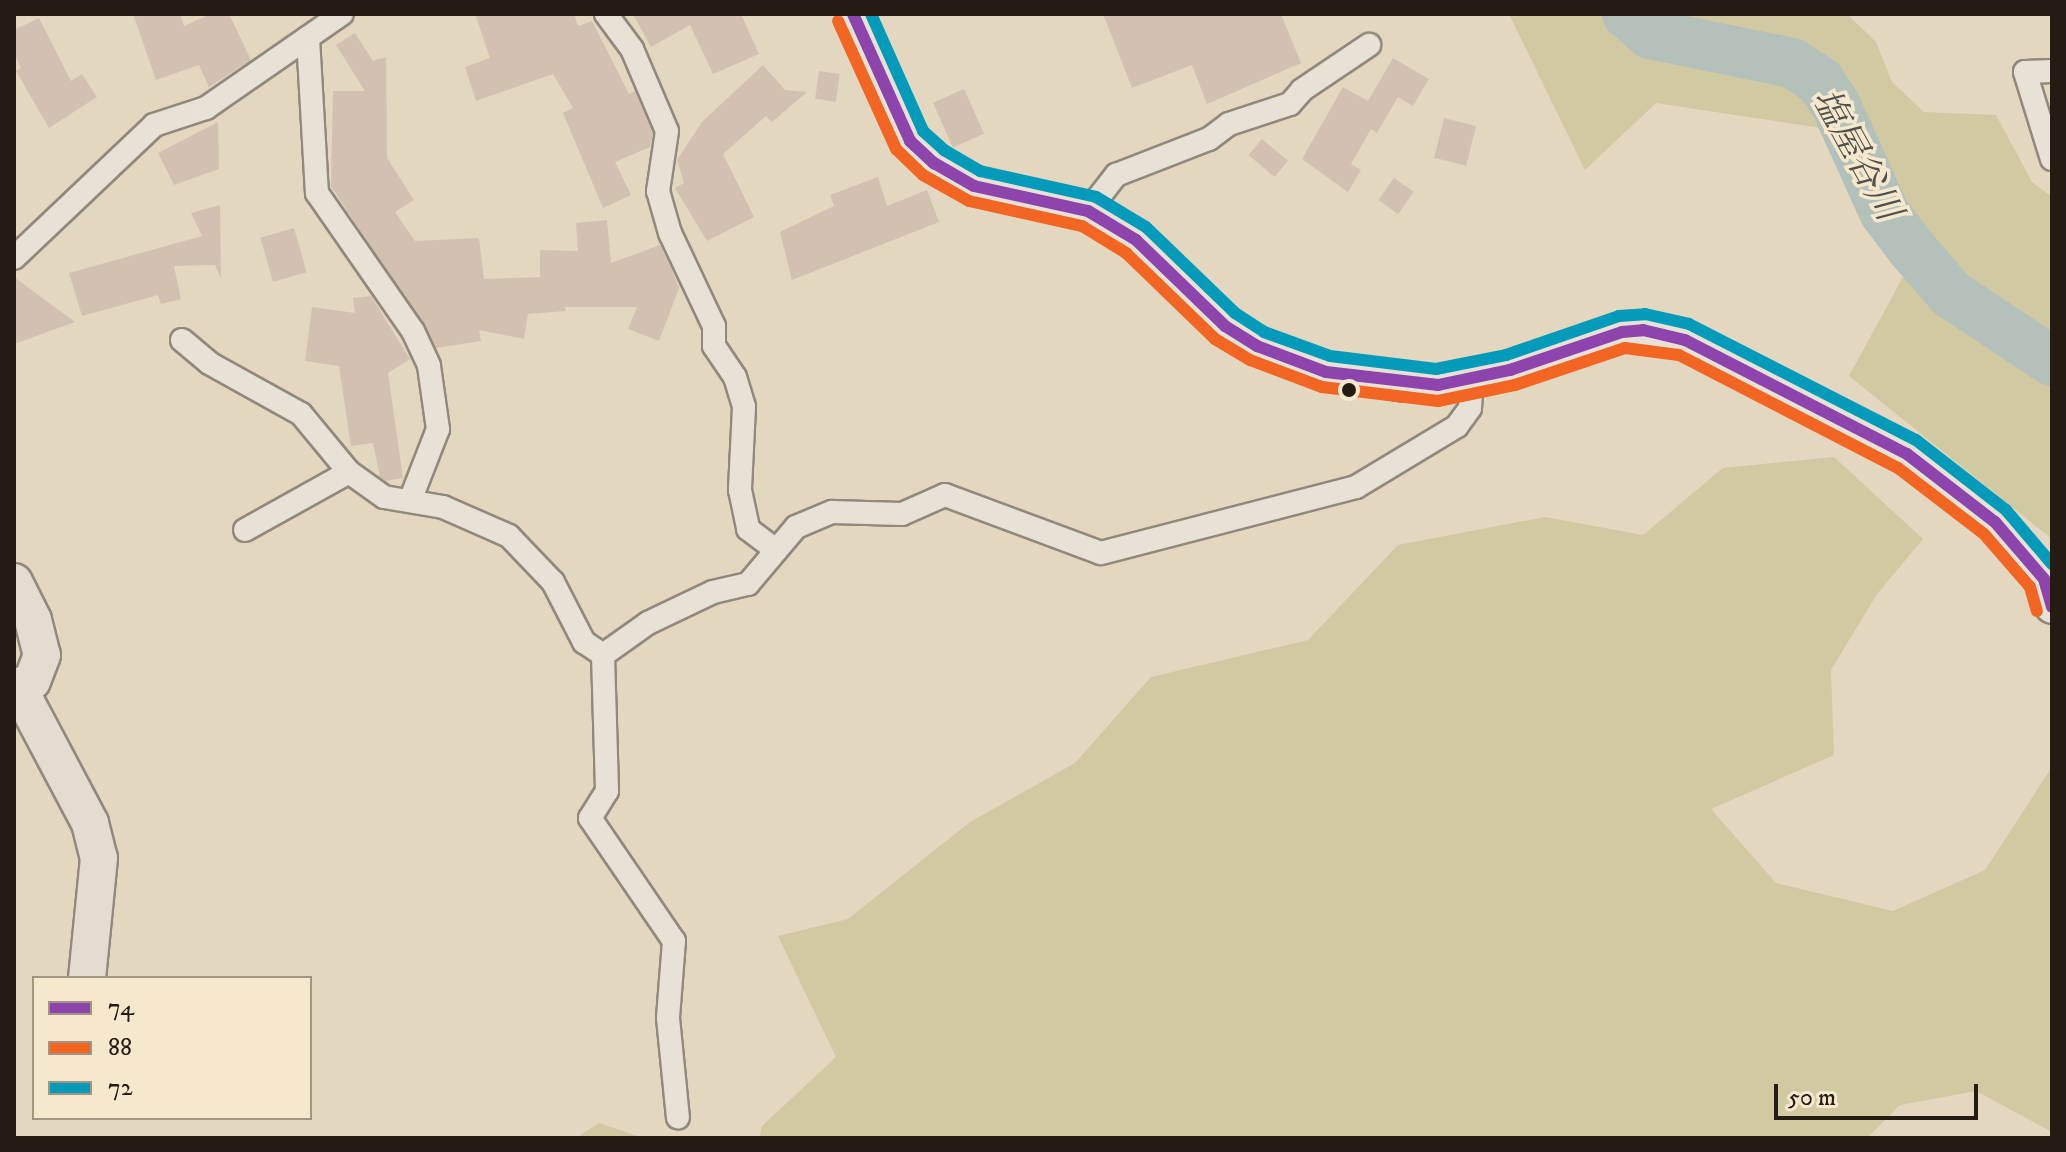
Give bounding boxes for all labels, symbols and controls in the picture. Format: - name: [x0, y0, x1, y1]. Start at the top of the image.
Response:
- water label: 塩屋谷川: [1802, 82, 1910, 228]
- unlabelled marker: [1341, 382, 1357, 398]
- legend: [32, 976, 312, 1120]
- text: 74: [108, 993, 134, 1023]
- text: 88: [108, 1033, 132, 1063]
- scale bar: [1778, 1068, 1982, 1118]
- text: 72: [108, 1073, 132, 1103]
- text: 50 m: [1788, 1083, 1836, 1113]

